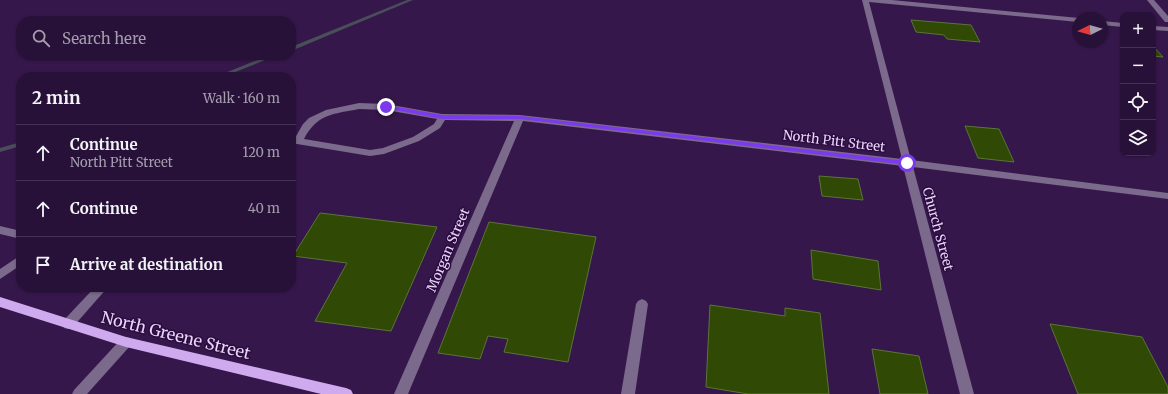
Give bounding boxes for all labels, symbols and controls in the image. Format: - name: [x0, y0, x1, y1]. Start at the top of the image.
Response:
- north arrow: [1072, 12, 1108, 48]
- map controls: [1120, 12, 1156, 156]
- button: +: [1120, 12, 1156, 48]
- search box: [16, 16, 296, 60]
- icon: search: [30, 27, 52, 49]
- text: Search here: [62, 29, 146, 48]
- button: −: [1120, 48, 1156, 84]
- button: locate: [1120, 84, 1156, 120]
- text: 2 min: [32, 87, 80, 109]
- text: Walk · 160 m: [203, 90, 280, 107]
- route end: [377, 98, 395, 116]
- button: layers: [1120, 120, 1156, 156]
- street label: North Pitt Street: [782, 126, 886, 156]
- text: Continue: [70, 135, 138, 154]
- icon: ahead: [32, 142, 54, 164]
- text: 120 m: [242, 144, 280, 161]
- text: North Pitt Street: [70, 154, 173, 171]
- route start: [898, 154, 916, 172]
- street label: Church Street: [919, 185, 957, 273]
- icon: ahead: [32, 198, 54, 220]
- text: Continue: [70, 199, 138, 218]
- text: 40 m: [248, 200, 280, 217]
- street label: Morgan Street: [423, 205, 473, 295]
- icon: arrive: [32, 254, 54, 276]
- text: Arrive at destination: [70, 255, 223, 274]
- street label: North Greene Street: [99, 307, 253, 363]

